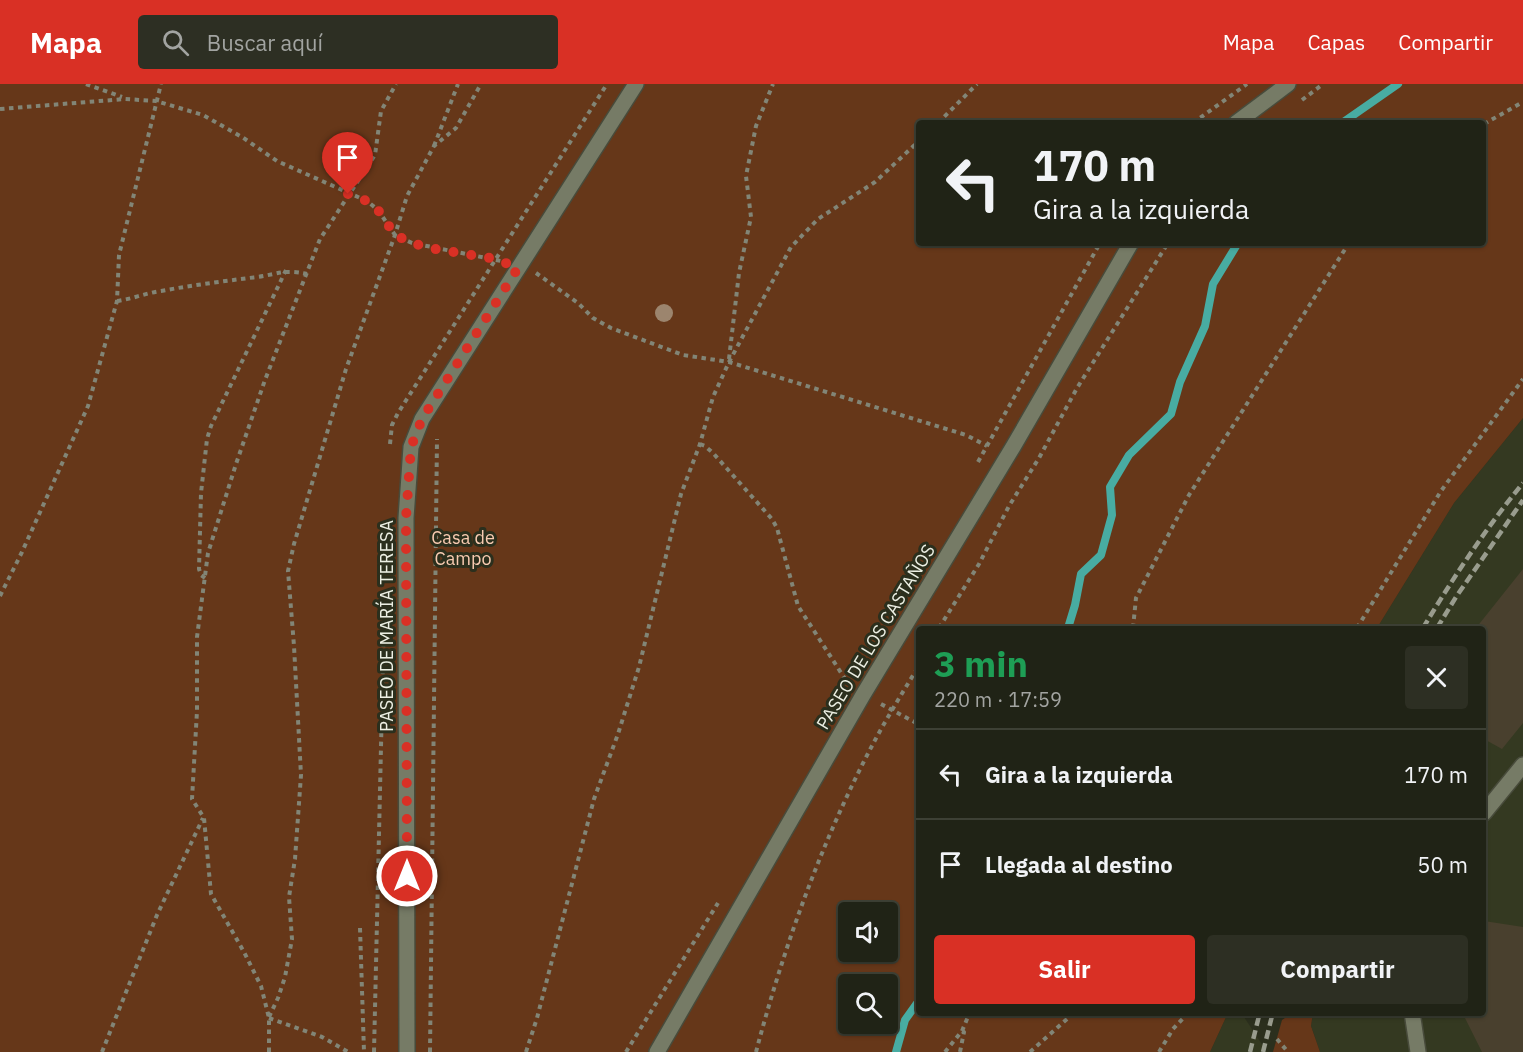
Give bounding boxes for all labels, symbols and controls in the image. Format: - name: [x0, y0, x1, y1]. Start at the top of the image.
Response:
- search box: [138, 15, 558, 69]
- text: Mapa: [30, 24, 102, 61]
- icon: search: [159, 26, 192, 59]
- text: Buscar aquí: [207, 28, 323, 57]
- text: Mapa: [1223, 28, 1274, 56]
- text: Capas: [1307, 28, 1365, 56]
- text: Compartir: [1398, 28, 1493, 56]
- pin: [322, 132, 373, 194]
- text: 170 m: [1033, 138, 1156, 193]
- icon: arrive: [331, 141, 364, 174]
- icon: left: [934, 144, 1012, 222]
- text: Gira a la izquierda: [1033, 191, 1249, 226]
- street label: PASEO DE MARÍA TERESA: [375, 520, 398, 732]
- park label: Casa de Campo: [431, 526, 495, 570]
- street label: PASEO DE LOS CASTAÑOS: [811, 540, 940, 733]
- text: 3 min: [934, 640, 1028, 687]
- button: close: [1405, 646, 1468, 709]
- text: 220 m · 17:59: [934, 686, 1062, 713]
- icon: left: [934, 758, 967, 791]
- text: Gira a la izquierda: [985, 760, 1173, 789]
- text: 170 m: [1404, 760, 1468, 789]
- position arrow: [375, 844, 439, 908]
- icon: arrive: [934, 848, 967, 881]
- text: Llegada al destino: [985, 850, 1173, 879]
- text: 50 m: [1417, 850, 1468, 879]
- map controls: [838, 902, 898, 1034]
- button: sound: [838, 902, 898, 962]
- button: Salir: [934, 935, 1195, 1004]
- button: Compartir: [1207, 935, 1468, 1004]
- button: search: [838, 974, 898, 1034]

